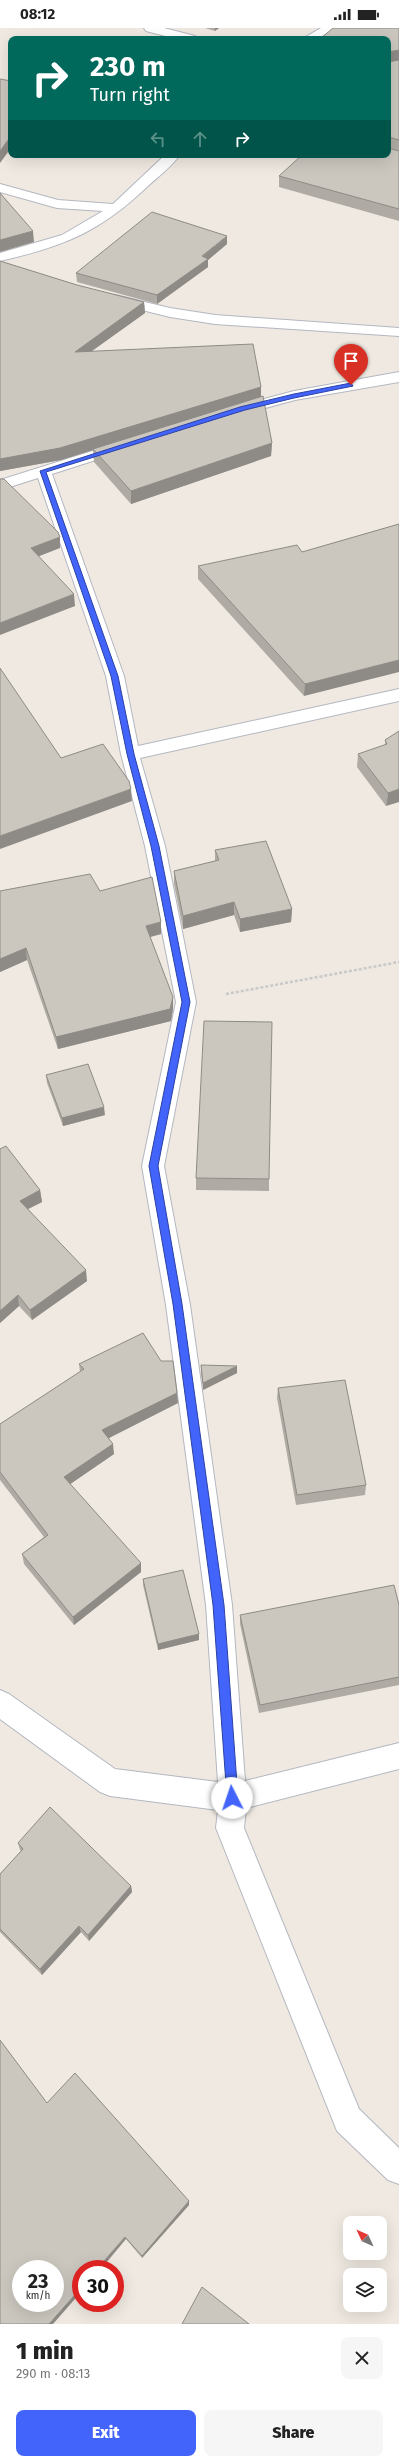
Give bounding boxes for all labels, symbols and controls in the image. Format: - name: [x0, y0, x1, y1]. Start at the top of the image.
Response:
- text: 08:12: [20, 5, 55, 23]
- text: 230 m: [90, 50, 166, 83]
- icon: right: [24, 52, 76, 104]
- text: Turn right: [90, 84, 170, 106]
- icon: left: [147, 128, 169, 150]
- icon: ahead: [189, 128, 211, 150]
- icon: right: [231, 128, 253, 150]
- pin: [334, 344, 368, 385]
- icon: arrive: [340, 350, 362, 372]
- position arrow: [211, 1777, 253, 1819]
- north arrow: [343, 2216, 387, 2260]
- map controls: [343, 2216, 387, 2312]
- speed limit sign: 30: [72, 2260, 124, 2312]
- button: layers: [343, 2268, 387, 2312]
- text: 23: [28, 2269, 48, 2293]
- text: km/h: [26, 2290, 50, 2302]
- text: 1 min: [16, 2337, 74, 2365]
- button: close: [341, 2337, 383, 2379]
- text: 290 m · 08:13: [16, 2366, 90, 2381]
- button: Exit: [16, 2410, 196, 2456]
- button: Share: [204, 2410, 383, 2456]

